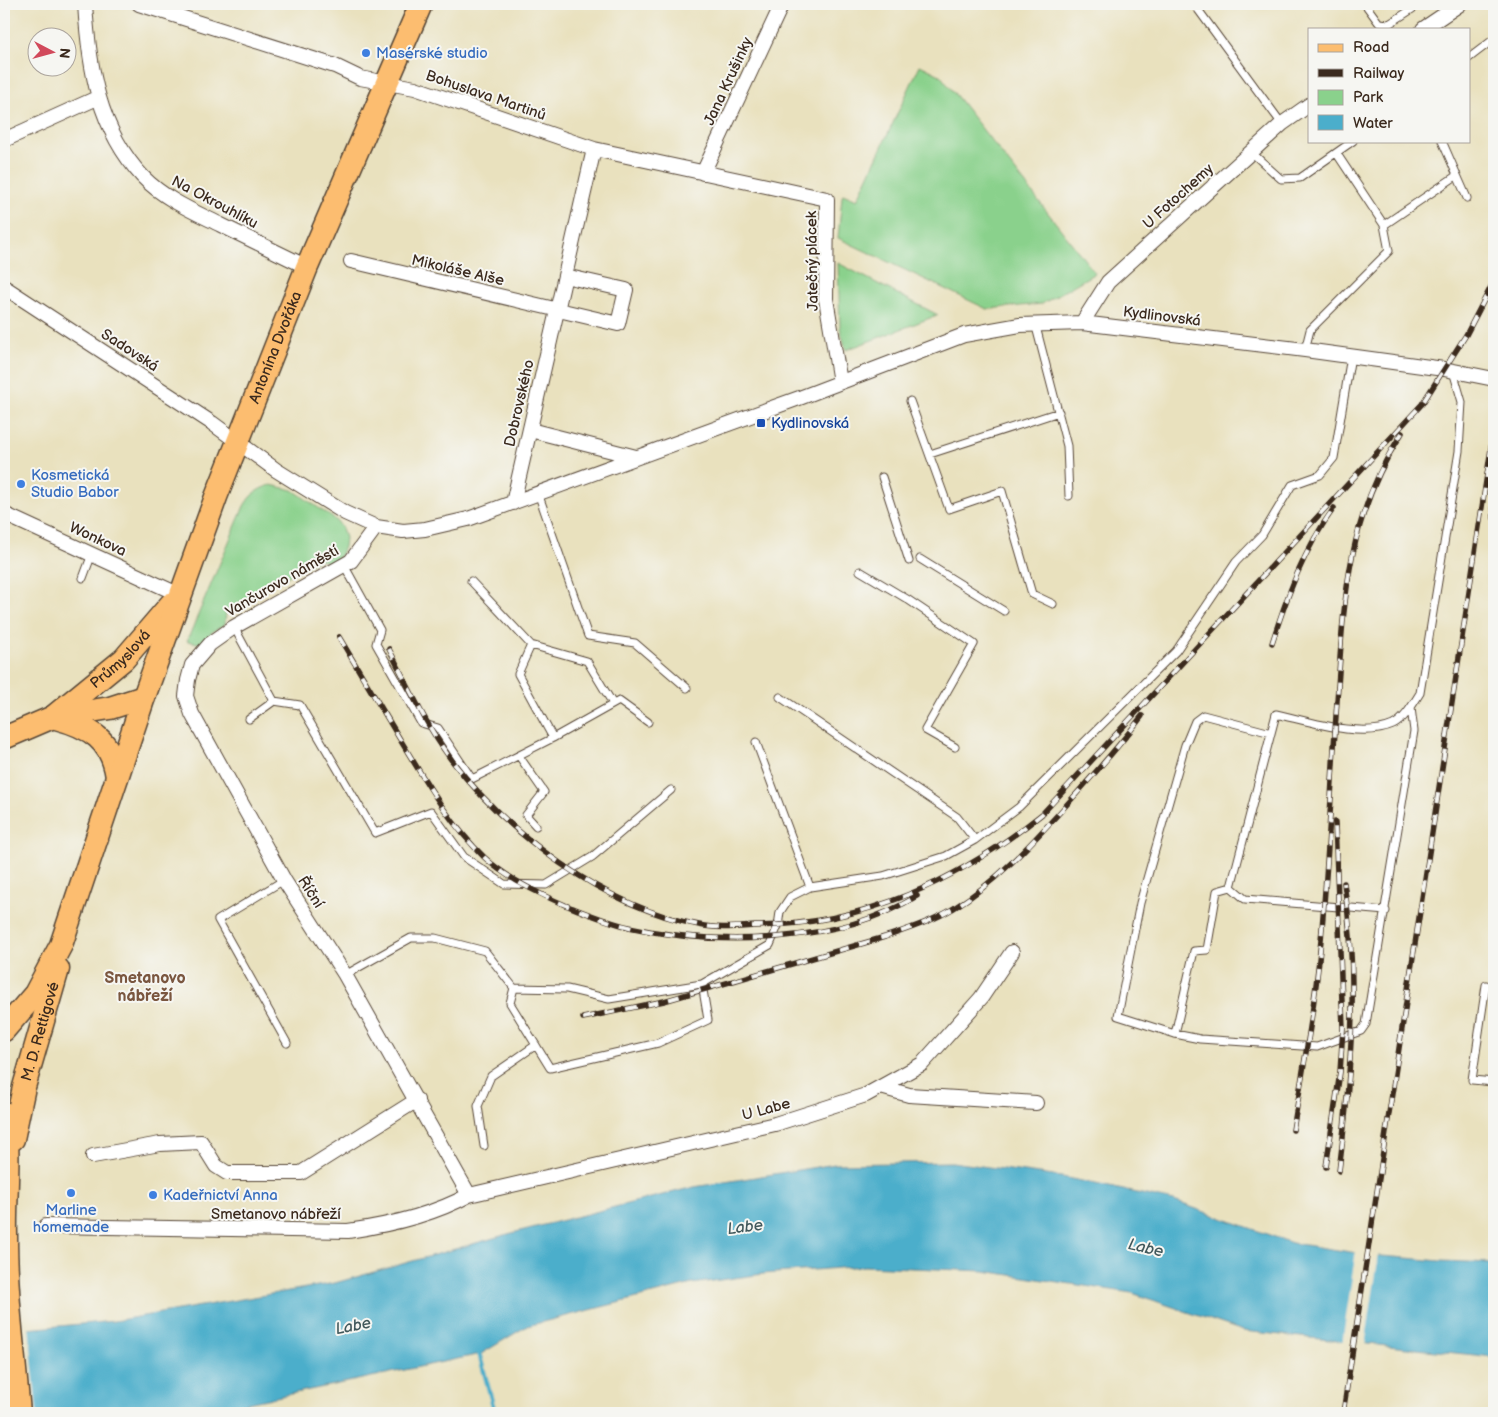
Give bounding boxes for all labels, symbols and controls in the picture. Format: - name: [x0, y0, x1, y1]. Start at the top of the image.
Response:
- north arrow: [28, 28, 78, 78]
- legend: [1308, 28, 1470, 142]
- street label: Jana Krušinky: [700, 34, 757, 128]
- text: Road: [1353, 38, 1389, 57]
- place label: Masérské studio: [376, 44, 488, 63]
- text: N: [55, 47, 73, 59]
- marker: Masérské studio: [360, 47, 372, 59]
- text: Railway: [1353, 64, 1404, 83]
- street label: Bohuslava Martinů: [423, 66, 548, 125]
- text: Park: [1353, 88, 1384, 107]
- text: Water: [1353, 114, 1393, 133]
- street label: U Fotochemy: [1139, 159, 1218, 233]
- street label: Na Okrouhlíku: [168, 172, 261, 233]
- street label: Jatečný plácek: [802, 210, 823, 311]
- street label: Mikoláše Alše: [410, 251, 506, 290]
- street label: Antonína Dvořáka: [245, 289, 306, 406]
- street label: Kydlinovská: [1122, 302, 1202, 331]
- street label: Sadovská: [97, 325, 162, 376]
- street label: Dobrovského: [500, 358, 539, 449]
- place label: Kydlinovská: [771, 414, 849, 433]
- marker: Kydlinovská: [755, 417, 767, 429]
- place label: Kosmetická Studio Babor: [31, 466, 119, 502]
- marker: Kosmetická Studio Babor: [15, 478, 27, 490]
- street label: Wonkova: [66, 518, 129, 561]
- street label: Vančurovo náměstí: [222, 541, 343, 622]
- street label: Průmyslová: [86, 626, 155, 693]
- street label: Říční: [293, 873, 328, 912]
- district label: Smetanovo nábřeží: [104, 969, 186, 1006]
- street label: M. D. Rettigové: [17, 980, 64, 1083]
- street label: U Labe: [740, 1094, 792, 1125]
- place label: Kadeřnictví Anna: [163, 1186, 278, 1205]
- marker: Marline homemade: [65, 1187, 77, 1199]
- marker: Kadeřnictví Anna: [147, 1189, 159, 1201]
- place label: Marline homemade: [33, 1201, 109, 1237]
- street label: Smetanovo nábřeží: [211, 1205, 341, 1224]
- water label: Labe: [726, 1216, 764, 1239]
- water label: Labe: [1126, 1235, 1165, 1262]
- water label: Labe: [334, 1314, 373, 1339]

